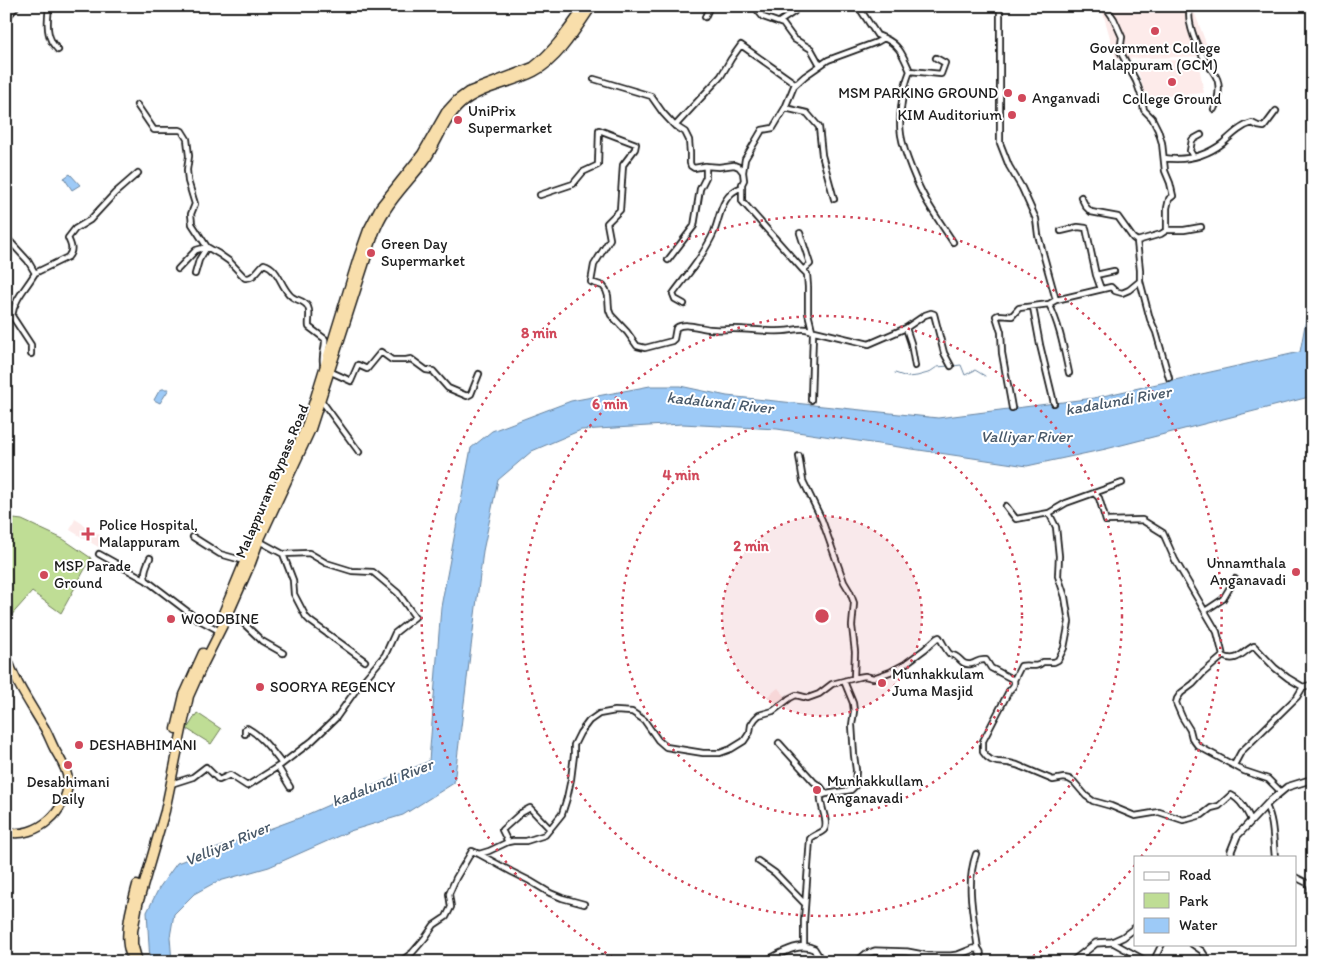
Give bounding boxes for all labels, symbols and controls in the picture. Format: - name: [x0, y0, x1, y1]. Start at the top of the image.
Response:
- marker: Government College Malappuram (GCM): [1149, 25, 1161, 37]
- place label: Government College Malappuram (GCM): [1090, 39, 1220, 74]
- marker: College Ground: [1166, 76, 1178, 88]
- place label: MSM PARKING GROUND: [838, 84, 998, 102]
- marker: MSM PARKING GROUND: [1002, 87, 1014, 99]
- place label: Anganvadi: [1032, 89, 1100, 107]
- place label: College Ground: [1122, 90, 1222, 108]
- marker: Anganvadi: [1016, 92, 1028, 104]
- place label: UniPrix Supermarket: [468, 102, 553, 137]
- place label: KIM Auditorium: [897, 106, 1002, 124]
- marker: KIM Auditorium: [1006, 109, 1018, 121]
- marker: UniPrix Supermarket: [452, 114, 464, 126]
- place label: Green Day Supermarket: [381, 235, 466, 270]
- marker: Green Day Supermarket: [365, 247, 377, 259]
- text: 8 min: [521, 324, 558, 342]
- water label: kadalundi River: [1064, 382, 1174, 419]
- water label: kadalundi River: [666, 387, 776, 418]
- text: 6 min: [592, 395, 629, 413]
- street label: Malappuram Bypass Road: [231, 401, 313, 561]
- water label: Valliyar River: [980, 427, 1073, 446]
- text: 4 min: [663, 466, 700, 484]
- place label: Police Hospital, Malappuram: [99, 516, 198, 551]
- marker: Police Hospital, Malappuram: [81, 527, 95, 541]
- text: 2 min: [733, 537, 770, 555]
- place label: Unnamthala Anganavadi: [1206, 554, 1286, 589]
- place label: MSP Parade Ground: [54, 557, 131, 592]
- marker: Unnamthala Anganavadi: [1290, 566, 1302, 578]
- marker: MSP Parade Ground: [38, 569, 50, 581]
- centre of rings: [813, 607, 831, 625]
- place label: WOODBINE: [181, 610, 259, 628]
- marker: WOODBINE: [165, 613, 177, 625]
- place label: Munhakkulam Juma Masjid: [892, 665, 985, 700]
- marker: Munhakkulam Juma Masjid: [876, 677, 888, 689]
- place label: SOORYA REGENCY: [270, 678, 396, 696]
- marker: SOORYA REGENCY: [254, 681, 266, 693]
- place label: DESHABHIMANI: [89, 736, 197, 754]
- marker: DESHABHIMANI: [73, 739, 85, 751]
- water label: kadalundi River: [329, 754, 437, 811]
- marker: Desabhimani Daily: [62, 759, 74, 771]
- place label: Munhakkullam Anganavadi: [827, 772, 924, 807]
- place label: Desabhimani Daily: [27, 773, 110, 808]
- marker: Munhakkullam Anganavadi: [811, 784, 823, 796]
- water label: Velliyar River: [182, 816, 274, 870]
- legend: [1134, 856, 1296, 946]
- text: Road: [1179, 866, 1212, 884]
- text: Park: [1179, 892, 1209, 910]
- text: Water: [1179, 916, 1218, 934]

